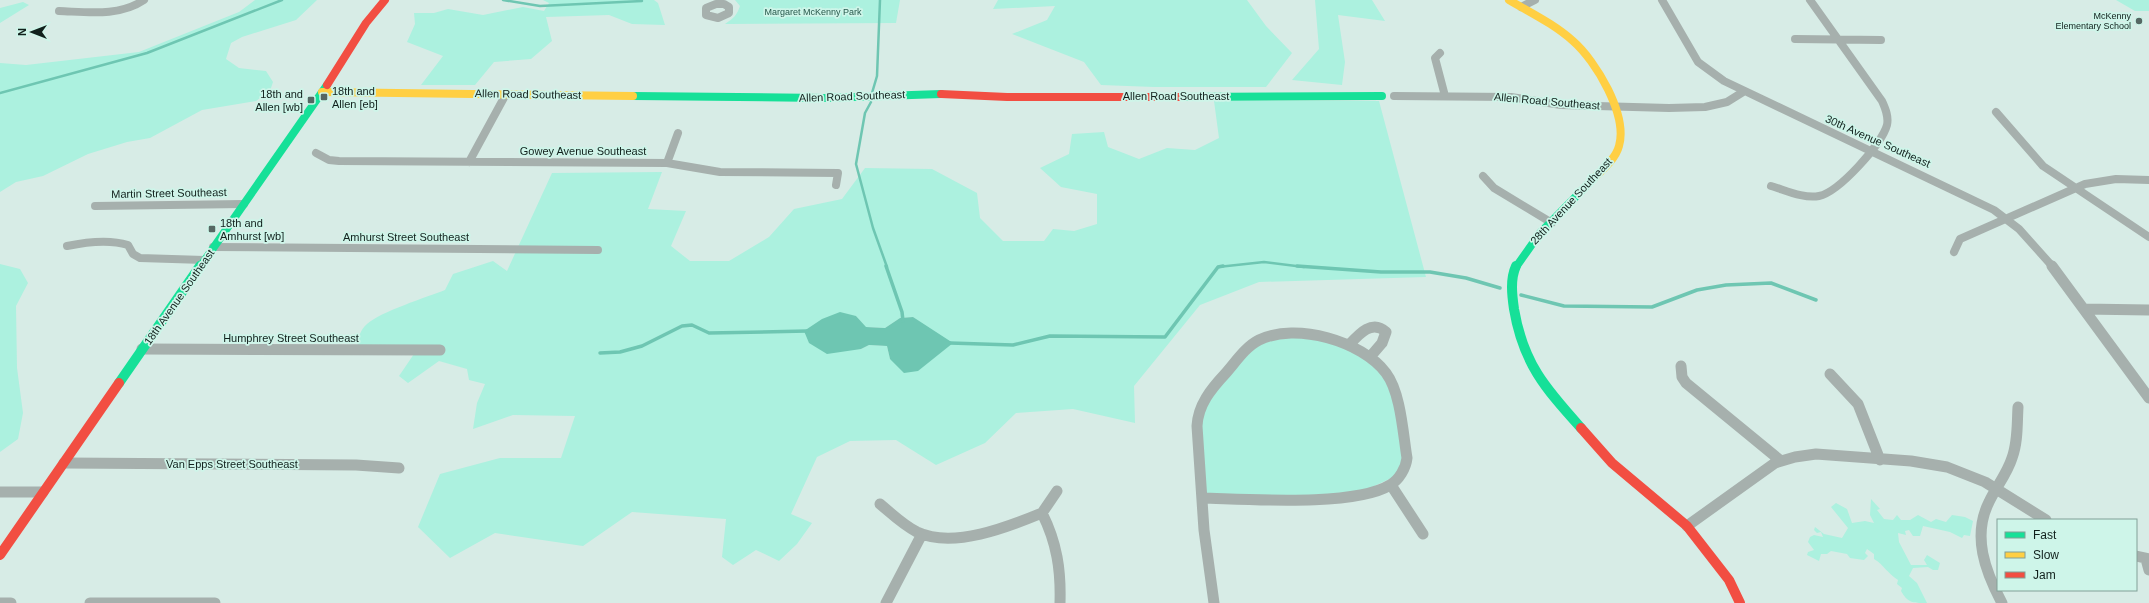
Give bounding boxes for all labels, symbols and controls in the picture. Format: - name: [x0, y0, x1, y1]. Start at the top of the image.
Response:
- park label: Margaret McKenny Park: [764, 7, 862, 17]
- place label: McKenny Elementary School: [2055, 11, 2131, 31]
- north arrow: [12, 12, 52, 52]
- marker: McKenny Elementary School: [2134, 16, 2144, 26]
- text: N: [16, 28, 28, 36]
- place label: 18th and Allen [eb]: [332, 85, 378, 110]
- street label: Allen Road Southeast: [475, 87, 581, 101]
- place label: 18th and Allen [wb]: [255, 88, 303, 113]
- street label: Allen Road Southeast: [799, 88, 905, 104]
- street label: Allen Road Southeast: [1123, 90, 1229, 102]
- street label: Allen Road Southeast: [1493, 90, 1601, 112]
- marker: 18th and Allen [eb]: [319, 92, 329, 102]
- marker: 18th and Allen [wb]: [306, 95, 316, 105]
- street label: 30th Avenue Southeast: [1824, 112, 1932, 170]
- street label: Gowey Avenue Southeast: [520, 145, 646, 157]
- street label: 28th Avenue Southeast: [1528, 155, 1614, 247]
- street label: Martin Street Southeast: [111, 186, 227, 200]
- place label: 18th and Amhurst [wb]: [220, 217, 284, 242]
- marker: 18th and Amhurst [wb]: [207, 224, 217, 234]
- street label: Amhurst Street Southeast: [343, 231, 469, 243]
- street label: 18th Avenue Southeast: [142, 247, 216, 347]
- street label: Humphrey Street Southeast: [223, 332, 359, 344]
- street label: Van Epps Street Southeast: [166, 458, 298, 470]
- legend: [1997, 519, 2137, 591]
- text: Fast: [2033, 528, 2057, 542]
- text: Slow: [2033, 548, 2059, 562]
- text: Jam: [2033, 568, 2056, 582]

